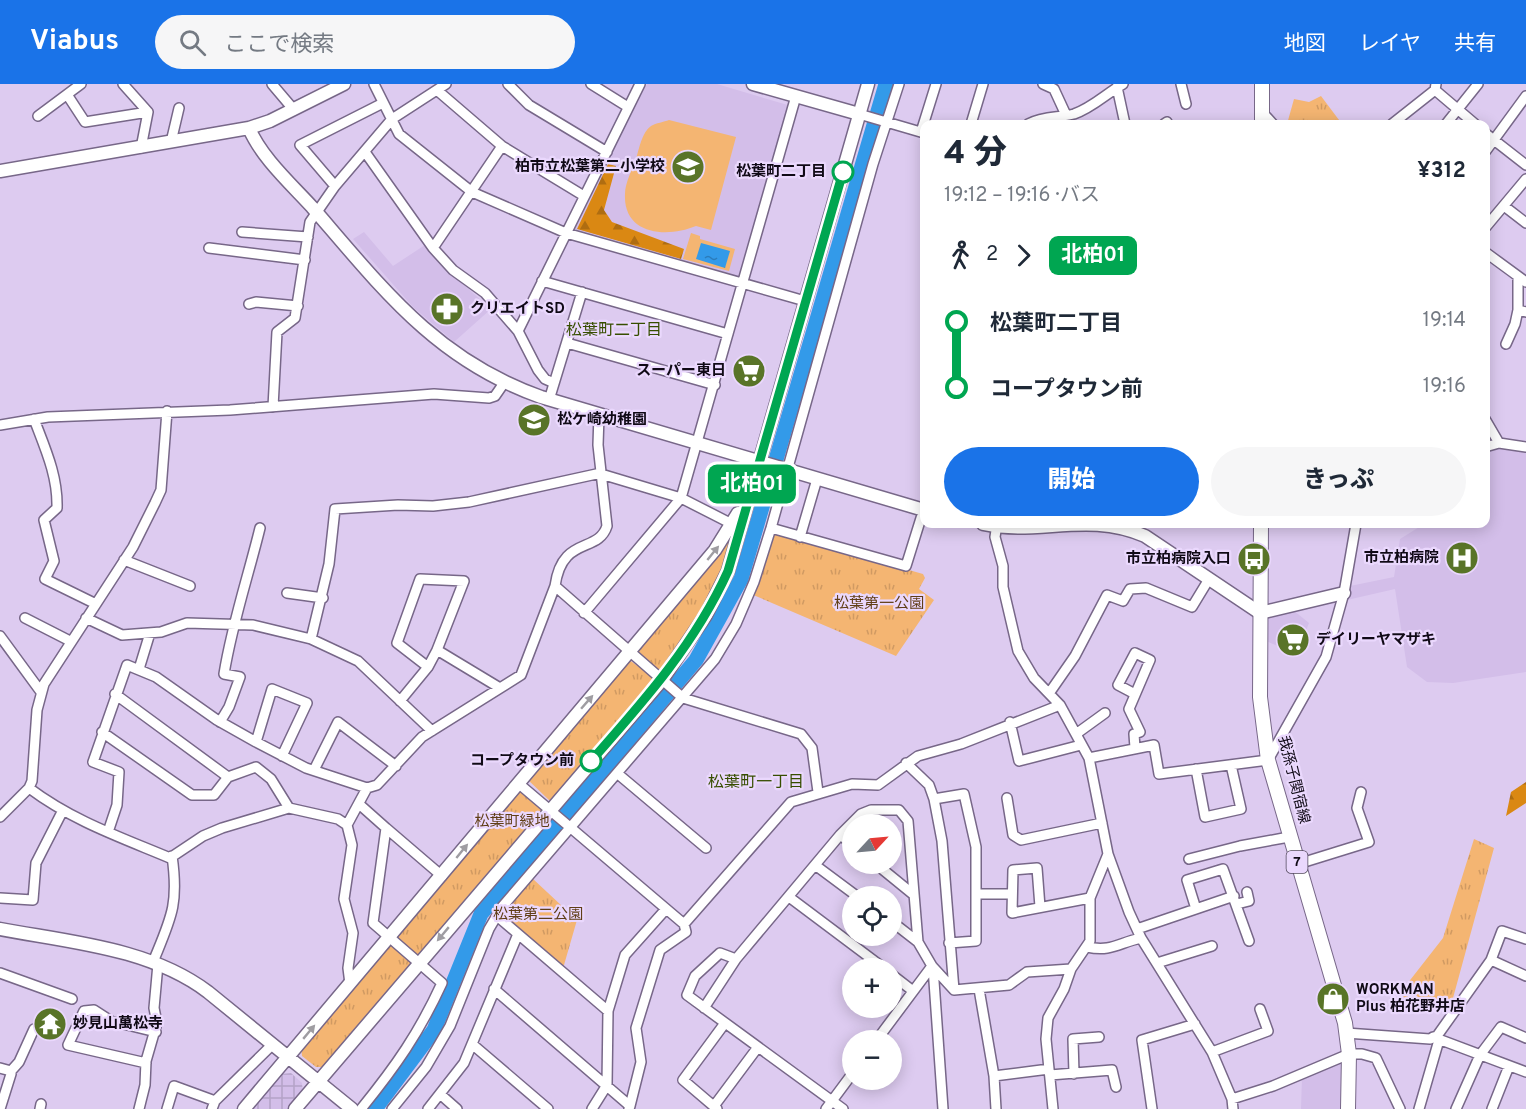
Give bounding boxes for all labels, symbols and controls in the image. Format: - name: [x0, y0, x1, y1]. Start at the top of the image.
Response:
- search box: [155, 15, 575, 69]
- text: Viabus: [30, 24, 119, 60]
- icon: search: [176, 26, 209, 59]
- text: 地図: [1284, 31, 1326, 58]
- text: レイヤ: [1359, 31, 1421, 58]
- text: 共有: [1454, 31, 1496, 58]
- text: ここで検索: [224, 32, 334, 59]
- text: 4 分: [944, 134, 1007, 176]
- school or university icon: 柏市立松葉第二小学校: [670, 149, 706, 185]
- place label: 柏市立松葉第二小学校: [515, 158, 665, 177]
- text: ¥312: [1417, 158, 1466, 185]
- marker: 松葉町二丁目: [832, 161, 854, 183]
- place label: 松葉町二丁目: [736, 163, 826, 182]
- text: 19:12 – 19:16 · バス: [944, 183, 1100, 209]
- icon: walk: [944, 239, 977, 272]
- icon: forward: [1007, 239, 1040, 272]
- text: 2: [986, 242, 998, 268]
- text: 北柏01: [1061, 242, 1125, 269]
- pharmacy icon: クリエイトSD: [429, 291, 465, 327]
- place label: クリエイトSD: [470, 300, 565, 319]
- text: 19:14: [1423, 308, 1466, 334]
- text: 松葉町二丁目: [990, 311, 1122, 338]
- district label: 松葉町二丁目: [566, 321, 662, 341]
- supermarket icon: スーパー東日: [731, 353, 767, 389]
- place label: スーパー東日: [636, 362, 726, 381]
- text: 19:16: [1423, 374, 1466, 400]
- text: コープタウン前: [990, 377, 1143, 404]
- school or university icon: 松ケ崎幼稚園: [516, 402, 552, 438]
- place label: 松ケ崎幼稚園: [557, 411, 647, 430]
- button: 開始: [944, 447, 1199, 516]
- button: きっぷ: [1211, 447, 1466, 516]
- line badge: 北柏01: [710, 464, 794, 504]
- text: 北柏01: [720, 471, 784, 498]
- hospital icon: 市立柏病院: [1444, 540, 1480, 576]
- bus stop icon: 市立柏病院入口: [1236, 541, 1272, 577]
- one-way arrow: [706, 545, 718, 560]
- place label: 市立柏病院: [1364, 549, 1439, 568]
- place label: 市立柏病院入口: [1126, 550, 1231, 569]
- park label: 松葉第一公園: [834, 595, 924, 614]
- supermarket icon: デイリーヤマザキ: [1275, 622, 1311, 658]
- place label: デイリーヤマザキ: [1316, 631, 1436, 650]
- one-way arrow: [580, 695, 593, 710]
- street label: 我孫子関宿線: [1273, 734, 1313, 826]
- marker: コープタウン前: [580, 750, 602, 772]
- place label: コープタウン前: [470, 751, 574, 771]
- district label: 松葉町一丁目: [708, 773, 804, 793]
- park label: 松葉町緑地: [474, 813, 550, 832]
- north arrow: [842, 814, 902, 874]
- map controls: [842, 814, 902, 1090]
- one-way arrow: [455, 844, 468, 859]
- road number: 7: [1286, 851, 1308, 873]
- button: locate: [842, 886, 902, 946]
- park label: 松葉第二公園: [493, 906, 583, 925]
- one-way arrow: [437, 926, 450, 941]
- button: +: [842, 958, 902, 1018]
- shop icon: WORKMAN Plus 柏花野井店: [1315, 981, 1351, 1017]
- place label: WORKMAN Plus 柏花野井店: [1356, 981, 1465, 1017]
- temple icon: 妙見山萬松寺: [32, 1006, 68, 1042]
- place label: 妙見山萬松寺: [73, 1015, 163, 1034]
- one-way arrow: [302, 1025, 315, 1040]
- button: −: [842, 1030, 902, 1090]

